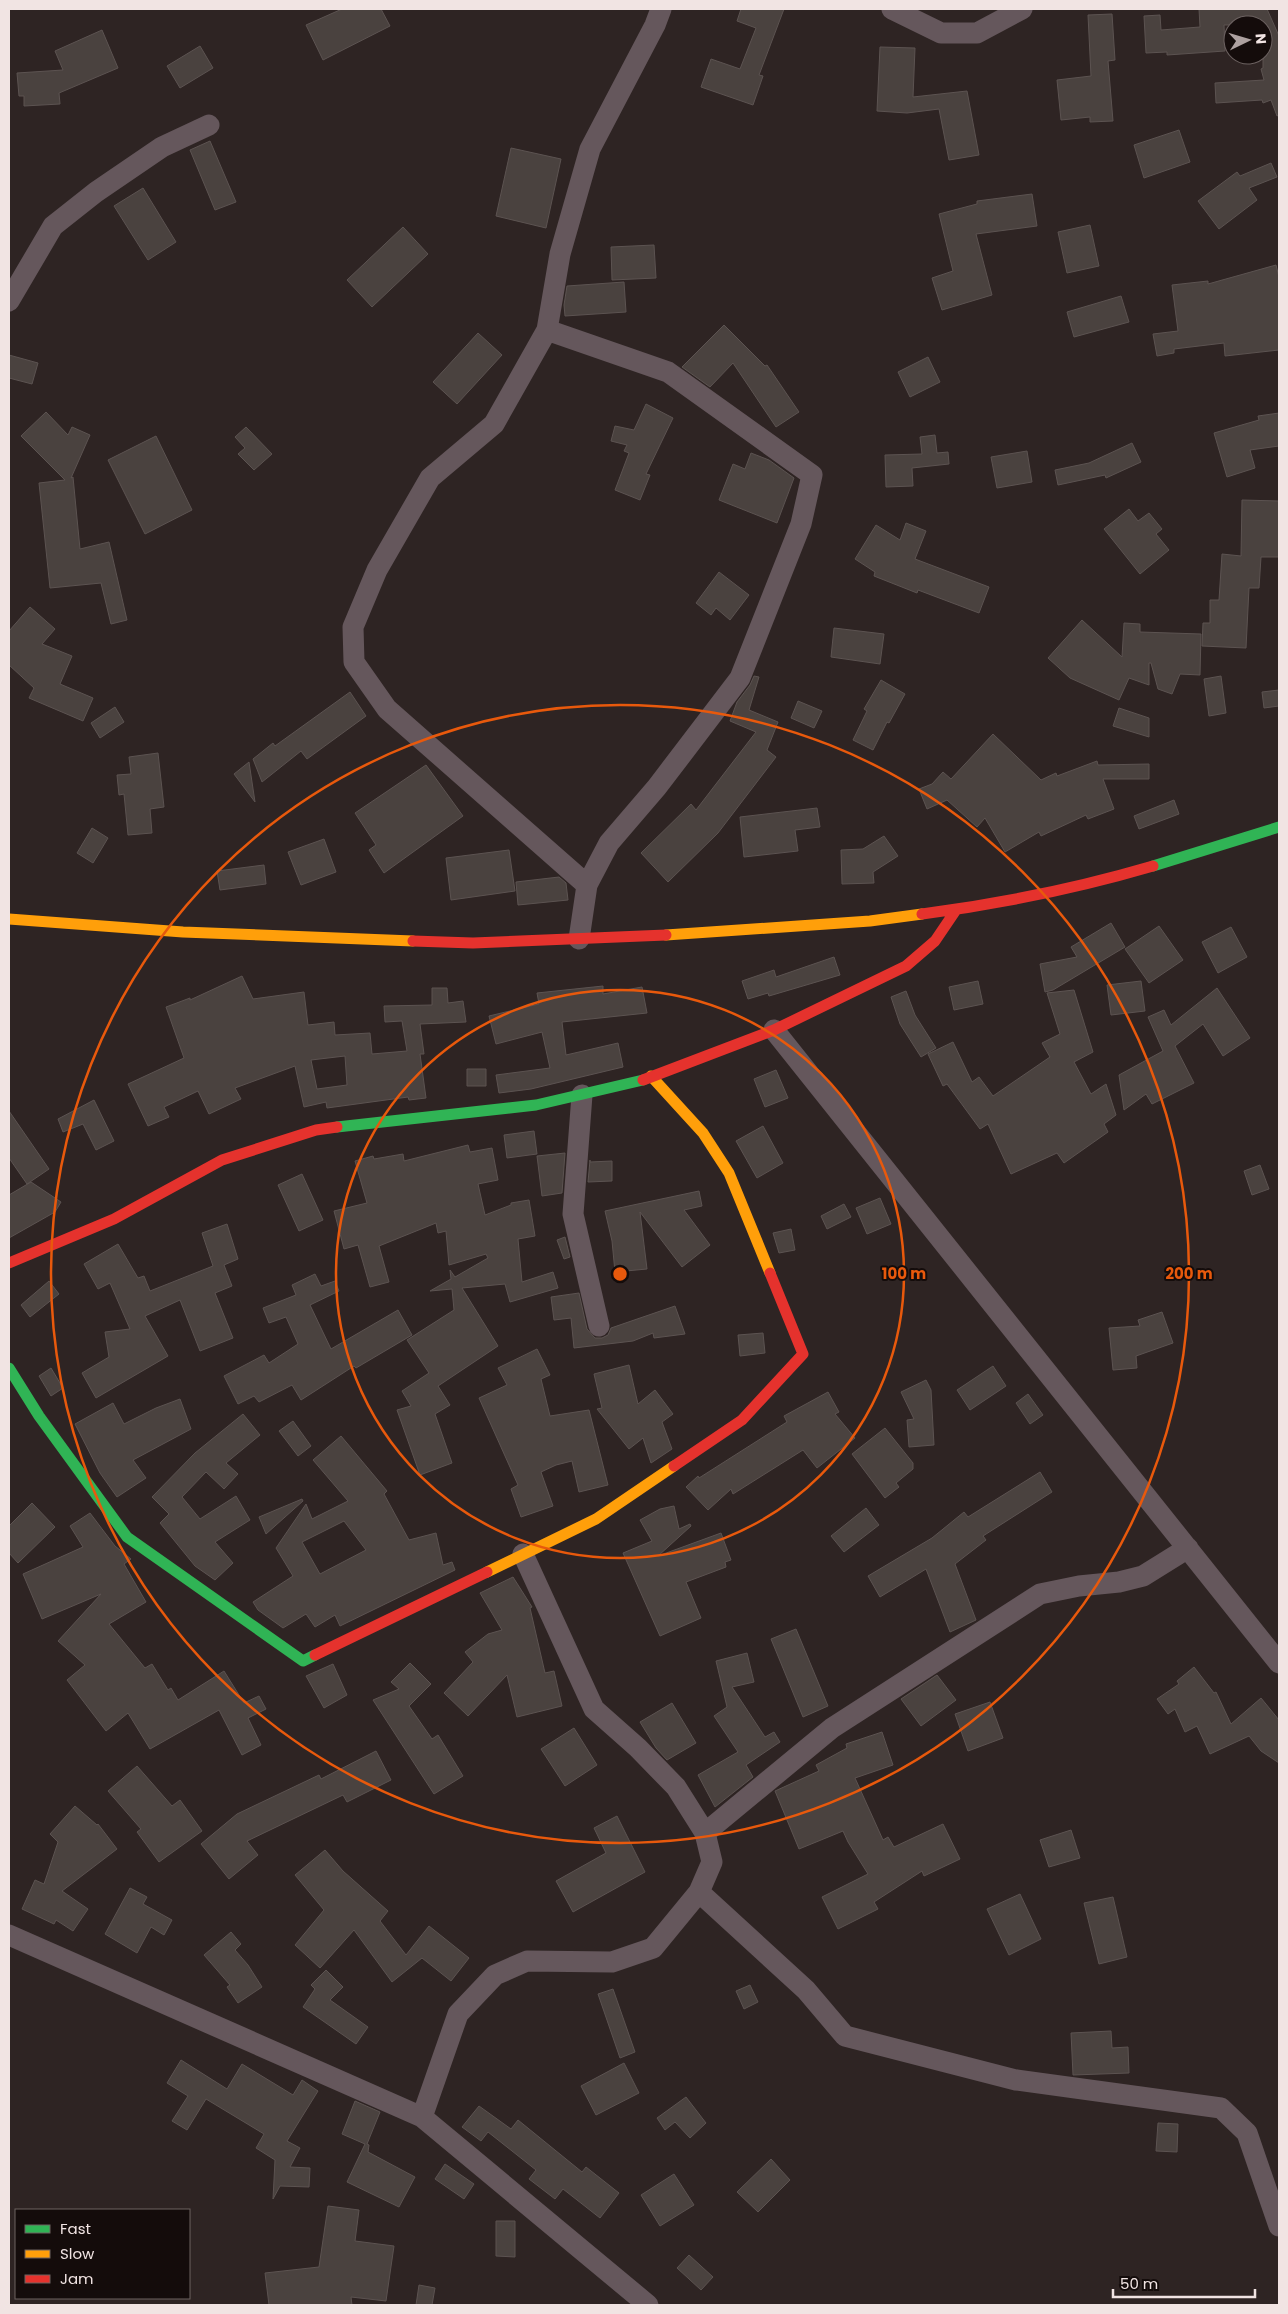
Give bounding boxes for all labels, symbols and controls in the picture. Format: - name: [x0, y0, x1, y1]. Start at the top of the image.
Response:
- north arrow: [1223, 15, 1273, 65]
- text: N: [1251, 33, 1271, 45]
- text: 100 m: [882, 1263, 926, 1284]
- text: 200 m: [1165, 1263, 1213, 1284]
- centre of rings: [611, 1265, 629, 1283]
- legend: [15, 2209, 190, 2299]
- text: Fast: [60, 2218, 91, 2239]
- text: Slow: [60, 2243, 95, 2264]
- scale bar: [1113, 2266, 1256, 2298]
- text: Jam: [60, 2268, 94, 2289]
- text: 50 m: [1120, 2273, 1158, 2294]

